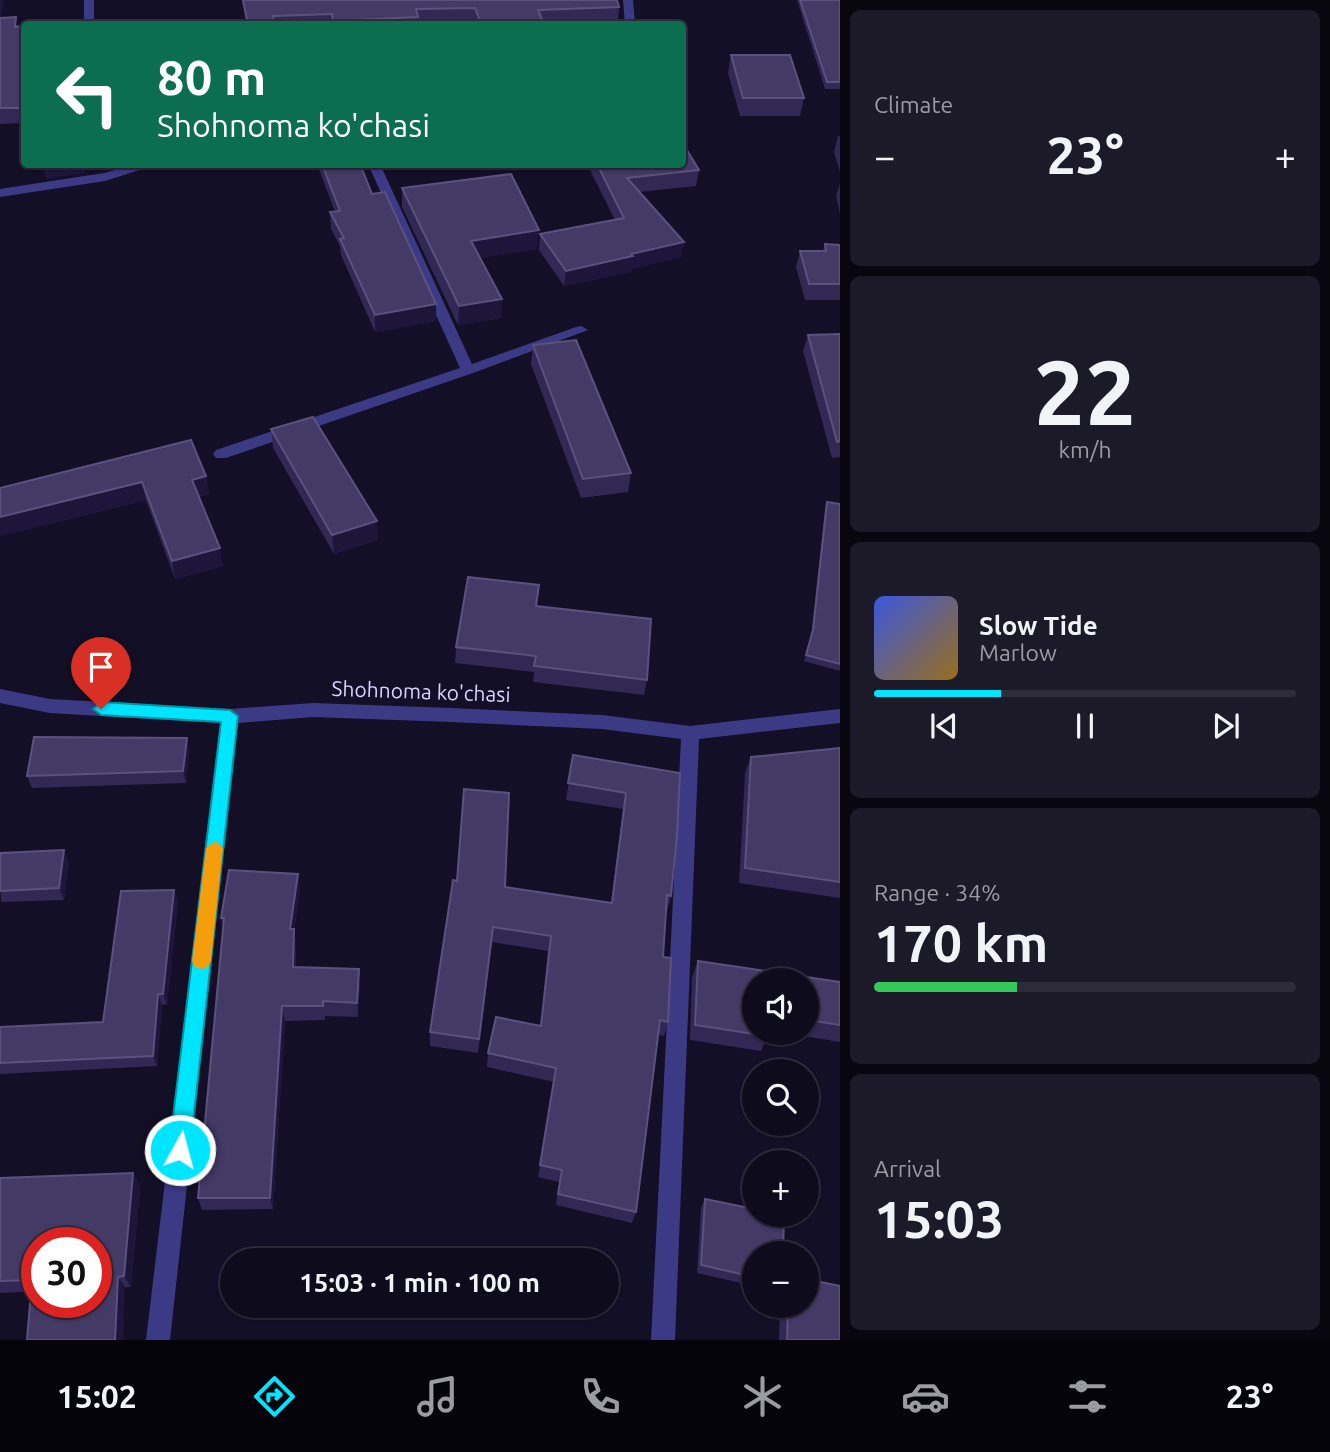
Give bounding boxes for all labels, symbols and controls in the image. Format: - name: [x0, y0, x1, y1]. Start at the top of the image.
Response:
- icon: left: [42, 49, 133, 140]
- text: 80 m: [157, 49, 266, 104]
- text: Climate: [874, 92, 953, 117]
- text: Shohnoma ko'chasi: [157, 107, 430, 143]
- text: 23°: [1046, 126, 1124, 184]
- text: −: [874, 135, 895, 177]
- text: +: [1275, 135, 1296, 177]
- text: 22: [1034, 340, 1136, 442]
- text: km/h: [1058, 437, 1112, 462]
- text: Slow Tide: [979, 611, 1098, 640]
- pin: [71, 637, 131, 709]
- text: Marlow: [979, 640, 1057, 665]
- icon: arrive: [82, 648, 120, 686]
- street label: Shohnoma ko'chasi: [331, 676, 511, 706]
- icon: previous: [925, 707, 963, 745]
- icon: pause: [1066, 707, 1104, 745]
- icon: next: [1207, 707, 1245, 745]
- text: Range · 34%: [874, 880, 1001, 905]
- text: 170 km: [874, 914, 1048, 972]
- map controls: [742, 968, 819, 1318]
- button: sound: [742, 968, 819, 1045]
- button: search: [742, 1059, 819, 1136]
- position arrow: [143, 1113, 217, 1187]
- button: +: [742, 1150, 819, 1227]
- text: Arrival: [874, 1156, 941, 1181]
- text: 15:03: [874, 1190, 1004, 1248]
- speed limit sign: 30: [21, 1227, 112, 1318]
- button: −: [742, 1241, 819, 1318]
- text: 15:03 · 1 min · 100 m: [299, 1268, 540, 1297]
- icon: directions: [250, 1372, 299, 1421]
- icon: music: [413, 1372, 462, 1421]
- icon: phone: [576, 1372, 625, 1421]
- icon: climate: [738, 1372, 787, 1421]
- icon: car: [901, 1372, 950, 1421]
- icon: filters: [1063, 1372, 1112, 1421]
- text: 15:02: [57, 1378, 137, 1414]
- text: 23°: [1226, 1378, 1273, 1414]

